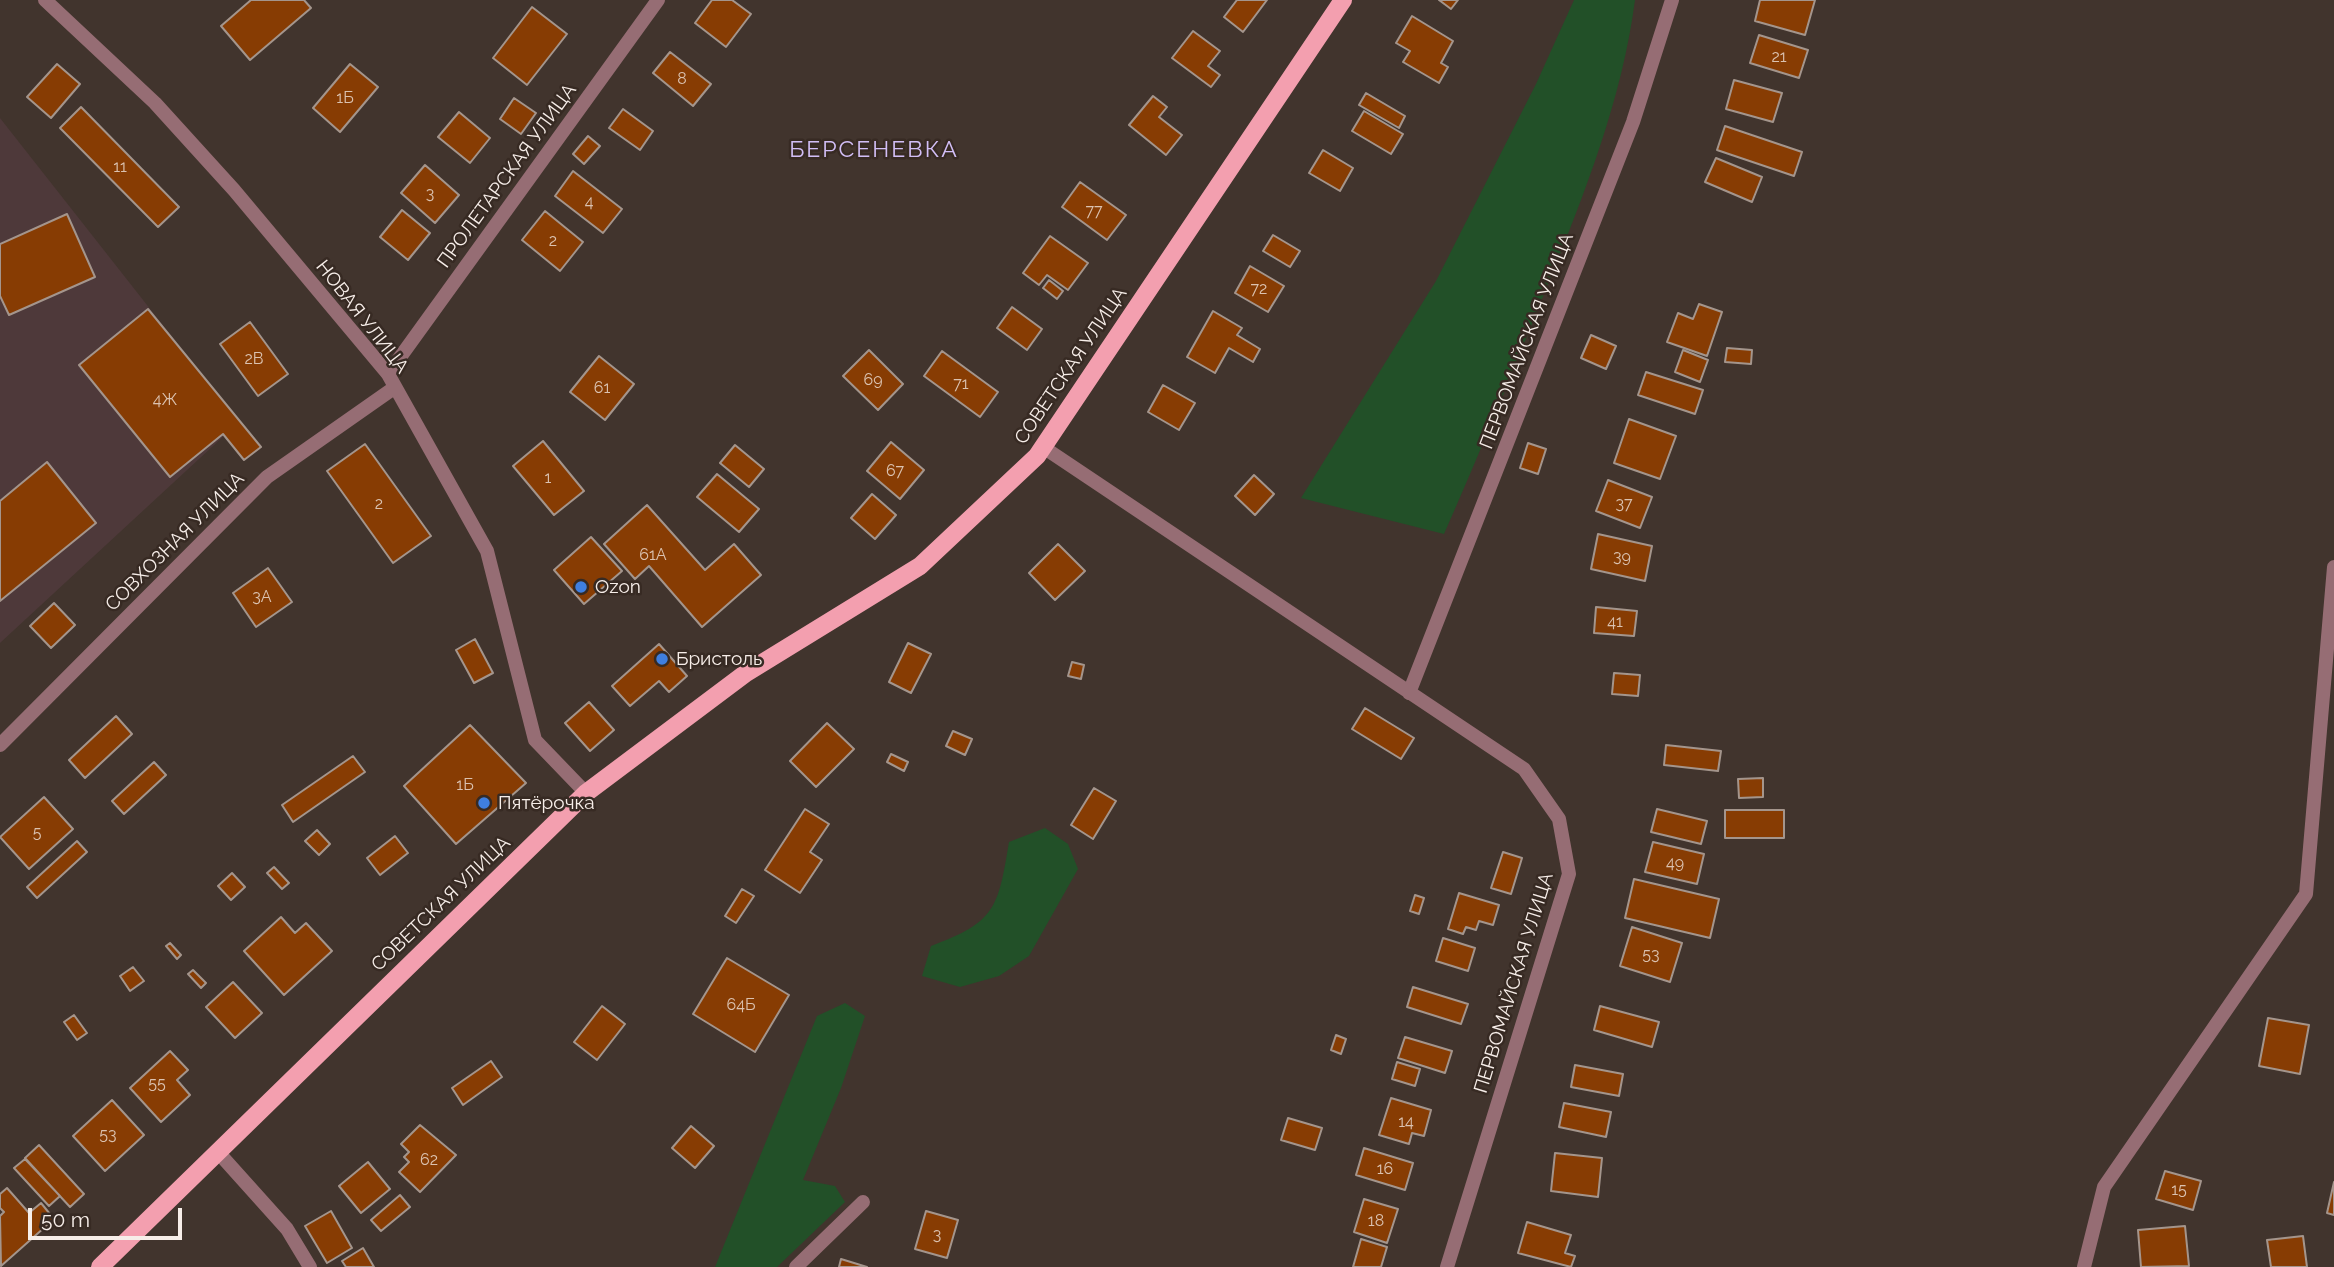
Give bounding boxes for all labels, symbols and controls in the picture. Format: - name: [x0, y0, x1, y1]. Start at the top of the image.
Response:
- house number: 21: [1771, 47, 1787, 67]
- house number: 8: [677, 69, 687, 89]
- street label: ПРОЛЕТАРСКАЯ УЛИЦА: [433, 80, 581, 272]
- house number: 1Б: [336, 88, 354, 108]
- district label: БЕРСЕНЕВКА: [790, 136, 958, 164]
- house number: 11: [113, 157, 127, 177]
- house number: 3: [426, 184, 434, 204]
- house number: 4: [585, 192, 593, 212]
- house number: 77: [1085, 201, 1103, 221]
- street label: ПЕРВОМАЙСКАЯ УЛИЦА: [1475, 230, 1579, 452]
- house number: 2: [549, 231, 557, 251]
- street label: НОВАЯ УЛИЦА: [311, 256, 413, 378]
- house number: 72: [1251, 279, 1267, 299]
- street label: СОВЕТСКАЯ УЛИЦА: [1010, 283, 1132, 449]
- house number: 2В: [245, 349, 263, 369]
- house number: 69: [863, 370, 883, 390]
- house number: 71: [953, 374, 969, 394]
- house number: 61: [594, 378, 610, 398]
- house number: 4Ж: [153, 390, 177, 410]
- house number: 67: [886, 461, 904, 481]
- street label: СОВХОЗНАЯ УЛИЦА: [101, 468, 249, 616]
- house number: 1: [545, 468, 551, 488]
- house number: 2: [375, 494, 383, 514]
- house number: 37: [1615, 494, 1633, 514]
- house number: 61А: [639, 545, 667, 565]
- house number: 39: [1613, 547, 1631, 567]
- place label: Ozon: [595, 576, 641, 598]
- marker: Ozon: [573, 579, 589, 595]
- house number: 3А: [252, 587, 272, 607]
- house number: 41: [1607, 612, 1623, 632]
- place label: Бристоль: [676, 648, 762, 670]
- marker: Бристоль: [654, 651, 670, 667]
- house number: 1Б: [456, 775, 474, 795]
- place label: Пятёрочка: [498, 792, 595, 814]
- marker: Пятёрочка: [476, 795, 492, 811]
- house number: 5: [33, 823, 41, 843]
- street label: СОВЕТСКАЯ УЛИЦА: [367, 832, 515, 976]
- house number: 49: [1666, 853, 1684, 873]
- street label: ПЕРВОМАЙСКАЯ УЛИЦА: [1470, 870, 1558, 1096]
- house number: 53: [1642, 945, 1660, 965]
- house number: 64Б: [727, 995, 755, 1015]
- house number: 55: [148, 1074, 166, 1094]
- house number: 14: [1398, 1112, 1414, 1132]
- house number: 53: [99, 1125, 117, 1145]
- house number: 62: [420, 1150, 438, 1170]
- house number: 16: [1377, 1159, 1393, 1179]
- house number: 15: [2171, 1180, 2187, 1200]
- scale bar: [32, 1194, 186, 1238]
- text: 50 m: [41, 1207, 90, 1232]
- house number: 18: [1368, 1211, 1384, 1231]
- house number: 3: [933, 1225, 941, 1245]

